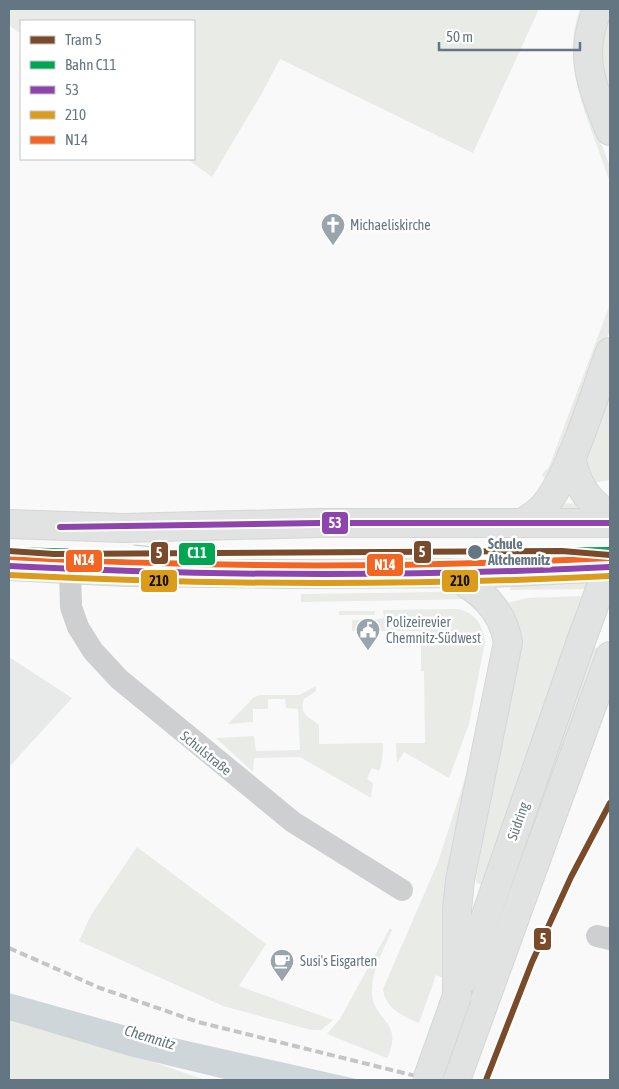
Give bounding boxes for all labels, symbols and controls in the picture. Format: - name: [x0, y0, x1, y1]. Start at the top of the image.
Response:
- legend: [20, 20, 195, 160]
- scale bar: [439, 20, 580, 52]
- text: 50 m: [446, 28, 473, 45]
- text: Tram 5: [65, 31, 102, 48]
- text: Bahn C11: [65, 56, 117, 73]
- text: 53: [65, 81, 79, 98]
- text: 210: [65, 106, 86, 123]
- text: N14: [65, 131, 88, 148]
- church icon: Michaeliskirche: [320, 212, 346, 246]
- place label: Michaeliskirche: [350, 217, 431, 233]
- line badge: 53: [321, 511, 349, 535]
- text: 53: [328, 515, 342, 531]
- place label: Schule Altchemnitz: [487, 536, 550, 568]
- line badge: 5: [413, 540, 432, 564]
- line badge: 5: [150, 541, 169, 565]
- line badge: C11: [178, 542, 216, 566]
- marker: Schule Altchemnitz: [466, 543, 484, 561]
- text: 5: [419, 544, 426, 560]
- text: 5: [156, 545, 163, 561]
- text: C11: [187, 545, 207, 561]
- line badge: N14: [65, 549, 103, 573]
- text: N14: [73, 552, 95, 568]
- line badge: N14: [366, 553, 404, 577]
- text: N14: [374, 557, 396, 573]
- line badge: 210: [140, 569, 178, 593]
- line badge: 210: [441, 569, 479, 593]
- text: 210: [149, 573, 169, 589]
- text: 210: [450, 573, 470, 589]
- place label: Polizeirevier Chemnitz-Südwest: [386, 614, 481, 646]
- public building icon: Polizeirevier Chemnitz-Südwest: [355, 617, 381, 651]
- street label: Schulstraße: [177, 728, 235, 778]
- street label: Südring: [504, 800, 532, 842]
- line badge: 5: [533, 927, 552, 951]
- text: 5: [540, 931, 547, 947]
- cafe icon: Susi's Eisgarten: [269, 948, 295, 982]
- place label: Susi's Eisgarten: [300, 953, 377, 969]
- water label: Chemnitz: [123, 1021, 178, 1053]

